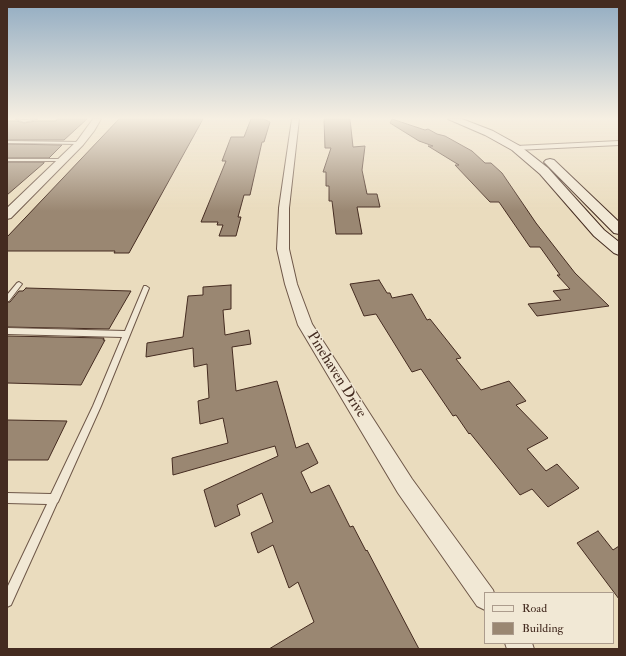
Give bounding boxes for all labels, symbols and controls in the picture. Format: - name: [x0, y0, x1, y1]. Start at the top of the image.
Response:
- street label: Pinehaven Drive: [302, 329, 370, 421]
- legend: [484, 592, 614, 644]
- text: Road: [522, 601, 547, 616]
- text: Building: [522, 621, 563, 636]

